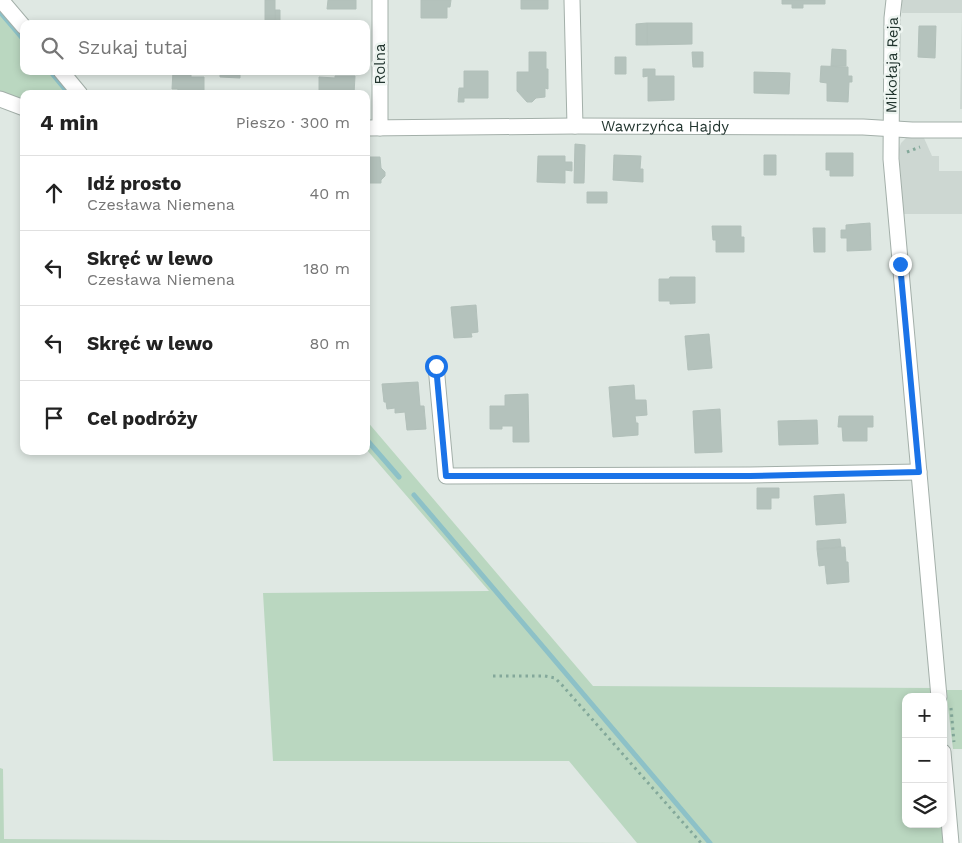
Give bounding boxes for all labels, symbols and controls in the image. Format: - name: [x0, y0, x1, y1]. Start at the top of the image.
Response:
- street label: Mikołaja Reja: [882, 16, 902, 113]
- search box: [20, 20, 370, 75]
- icon: search: [38, 34, 66, 62]
- text: Szukaj tutaj: [78, 36, 188, 59]
- street label: Rolna: [371, 43, 389, 85]
- text: 4 min: [40, 110, 98, 135]
- text: Pieszo · 300 m: [236, 113, 350, 132]
- street label: Wawrzyńca Hajdy: [601, 117, 729, 136]
- text: Idź prosto: [87, 172, 181, 195]
- icon: ahead: [40, 179, 68, 207]
- text: 40 m: [310, 184, 350, 203]
- text: Czesława Niemena: [87, 195, 235, 214]
- text: Skręć w lewo: [87, 247, 213, 270]
- route end: [889, 253, 912, 276]
- icon: left: [40, 254, 68, 282]
- text: 180 m: [303, 259, 350, 278]
- text: Czesława Niemena: [87, 270, 235, 289]
- icon: left: [40, 329, 68, 357]
- text: Skręć w lewo: [87, 332, 213, 355]
- text: 80 m: [309, 334, 350, 353]
- route start: [425, 355, 448, 378]
- icon: arrive: [40, 404, 68, 432]
- text: Cel podróży: [87, 407, 197, 430]
- map controls: [902, 693, 947, 828]
- button: +: [902, 693, 947, 738]
- button: −: [902, 738, 947, 783]
- button: layers: [902, 783, 947, 828]

